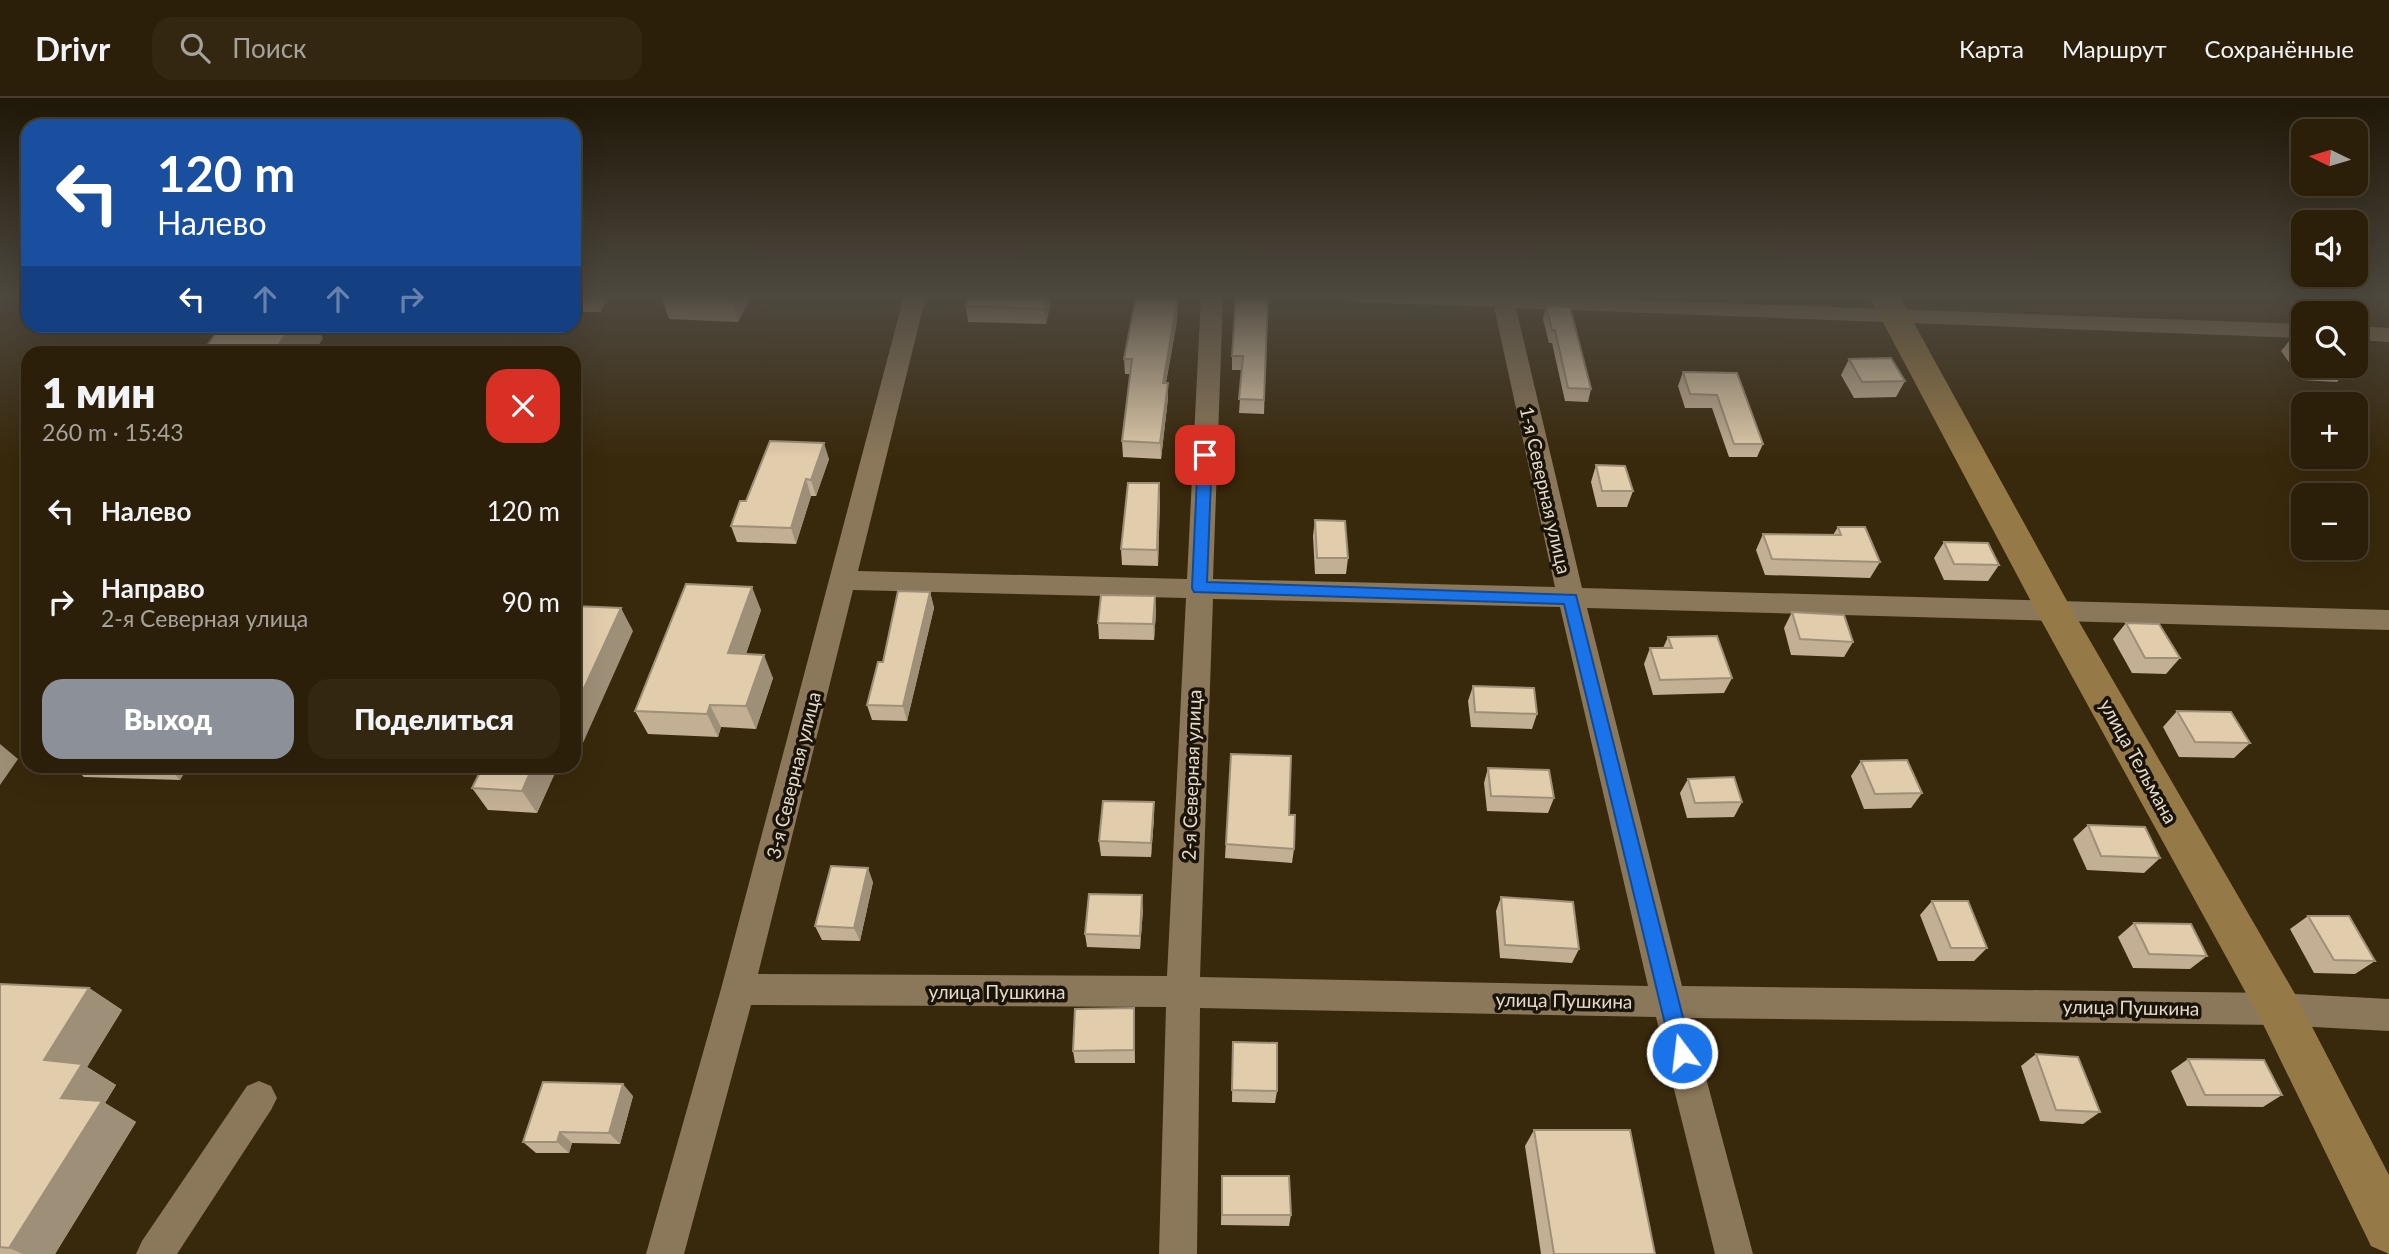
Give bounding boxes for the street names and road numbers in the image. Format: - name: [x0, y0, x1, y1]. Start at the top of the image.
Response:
- street label: 1-я Северная улица: [1516, 404, 1576, 576]
- street label: 3-я Северная улица: [761, 689, 825, 861]
- street label: 2-я Северная улица: [1177, 689, 1205, 861]
- street label: улица Тельмана: [2095, 695, 2183, 827]
- street label: улица Пушкина: [929, 980, 1065, 1003]
- street label: улица Пушкина: [1495, 987, 1633, 1013]
- street label: улица Пушкина: [2062, 994, 2200, 1020]

